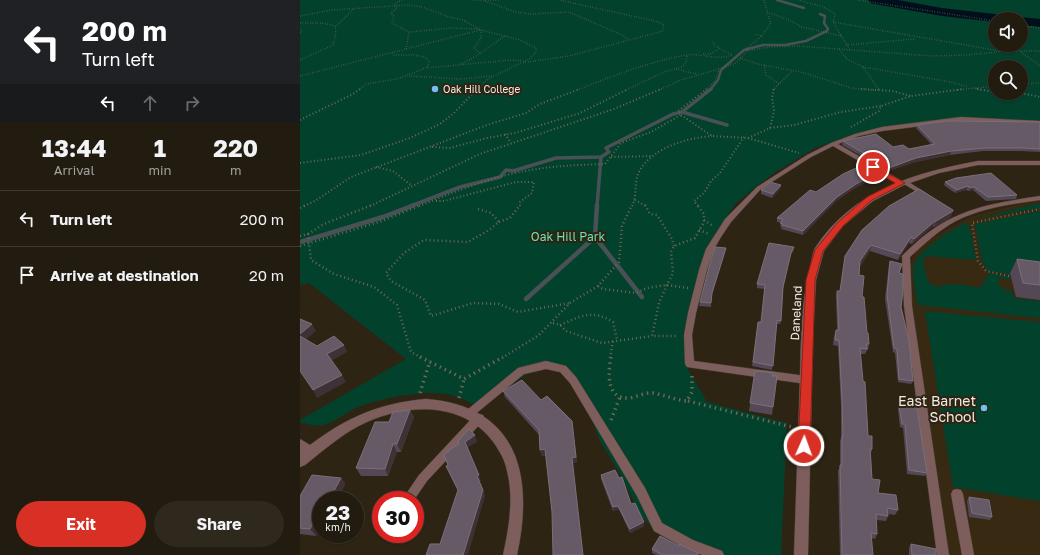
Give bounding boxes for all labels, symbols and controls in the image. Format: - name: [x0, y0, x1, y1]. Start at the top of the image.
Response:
- map controls: [988, 12, 1028, 100]
- button: sound: [988, 12, 1028, 52]
- text: 200 m: [82, 14, 167, 47]
- icon: left: [16, 16, 68, 68]
- text: Turn left: [82, 48, 155, 70]
- button: search: [988, 60, 1028, 100]
- place label: Oak Hill College: [443, 83, 520, 95]
- marker: Oak Hill College: [430, 84, 440, 94]
- icon: left: [97, 92, 119, 114]
- icon: ahead: [139, 92, 161, 114]
- icon: right: [181, 92, 203, 114]
- text: 13:44: [42, 133, 107, 162]
- text: 1: [154, 133, 166, 162]
- text: 220: [213, 133, 258, 162]
- pin: [856, 150, 890, 184]
- icon: arrive: [862, 156, 884, 178]
- text: Arrival: [54, 162, 95, 178]
- text: min: [148, 162, 171, 178]
- text: m: [230, 162, 241, 178]
- icon: left: [16, 208, 38, 230]
- text: Turn left: [50, 210, 112, 228]
- text: 200 m: [240, 210, 284, 228]
- park label: Oak Hill Park: [531, 229, 605, 244]
- icon: arrive: [16, 264, 38, 286]
- text: Arrive at destination: [50, 266, 199, 284]
- text: 20 m: [249, 266, 284, 284]
- street label: Daneland: [787, 285, 805, 341]
- place label: East Barnet School: [898, 392, 976, 425]
- marker: East Barnet School: [979, 403, 989, 413]
- position arrow: [783, 425, 825, 467]
- speed limit sign: 30: [372, 491, 424, 543]
- text: 23: [326, 500, 350, 524]
- button: Exit: [16, 501, 146, 547]
- button: Share: [154, 501, 284, 547]
- text: km/h: [325, 521, 351, 533]

